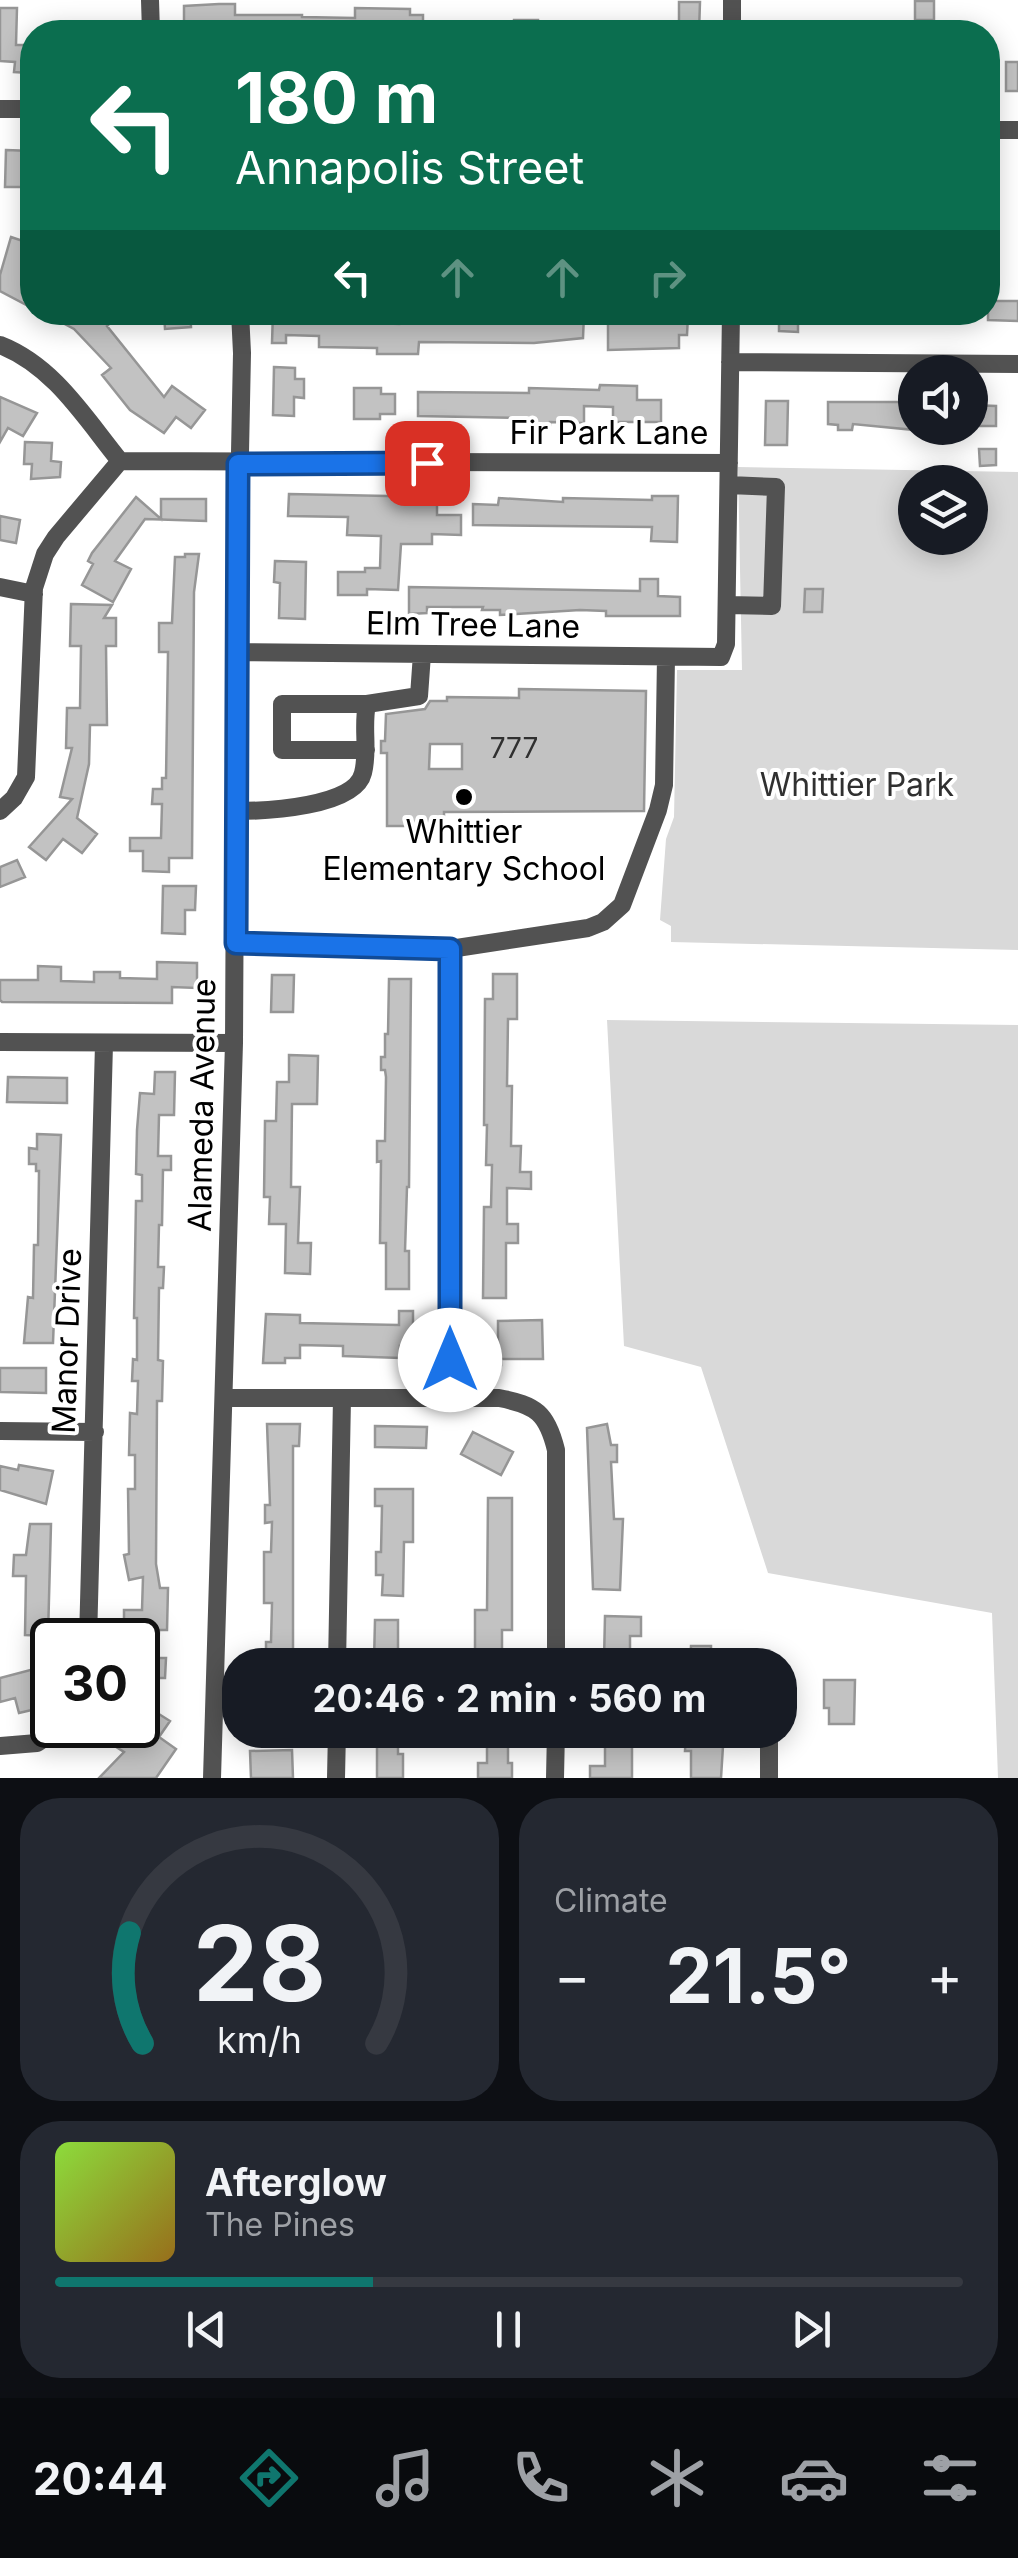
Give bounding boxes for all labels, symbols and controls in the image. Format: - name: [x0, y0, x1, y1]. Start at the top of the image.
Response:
- text: 180 m: [235, 55, 438, 140]
- icon: left: [70, 60, 200, 190]
- text: Annapolis Street: [235, 140, 584, 195]
- icon: left: [325, 250, 380, 305]
- icon: ahead: [430, 250, 485, 305]
- icon: ahead: [535, 250, 590, 305]
- icon: right: [640, 250, 695, 305]
- map controls: [898, 355, 988, 555]
- button: sound: [898, 355, 988, 445]
- street label: Fir Park Lane: [510, 413, 708, 452]
- pin: [385, 421, 470, 506]
- icon: arrive: [400, 436, 455, 491]
- button: layers: [898, 465, 988, 555]
- street label: Elm Tree Lane: [366, 603, 580, 646]
- house number: 777: [490, 731, 538, 765]
- park label: Whittier Park: [760, 765, 955, 804]
- marker: Whittier Elementary School: [453, 786, 475, 808]
- place label: Whittier Elementary School: [322, 812, 606, 888]
- street label: Alameda Avenue: [180, 978, 223, 1232]
- street label: Manor Drive: [44, 1248, 89, 1434]
- position arrow: [398, 1308, 502, 1412]
- speed limit sign: 30: [30, 1618, 160, 1748]
- text: 20:46 · 2 min · 560 m: [313, 1675, 706, 1721]
- text: Climate: [554, 1881, 668, 1920]
- text: 28: [193, 1900, 326, 2026]
- text: 21.5°: [665, 1930, 852, 2021]
- text: −: [554, 1943, 590, 2009]
- text: +: [927, 1943, 963, 2009]
- text: km/h: [217, 2018, 302, 2062]
- text: Afterglow: [205, 2159, 387, 2205]
- text: The Pines: [205, 2205, 355, 2244]
- icon: previous: [179, 2302, 234, 2357]
- icon: pause: [481, 2302, 536, 2357]
- icon: next: [784, 2302, 839, 2357]
- icon: directions: [234, 2443, 304, 2513]
- icon: music: [370, 2443, 440, 2513]
- icon: phone: [506, 2443, 576, 2513]
- icon: climate: [642, 2443, 712, 2513]
- icon: car: [779, 2443, 849, 2513]
- icon: filters: [915, 2443, 985, 2513]
- text: 20:44: [33, 2451, 168, 2506]

